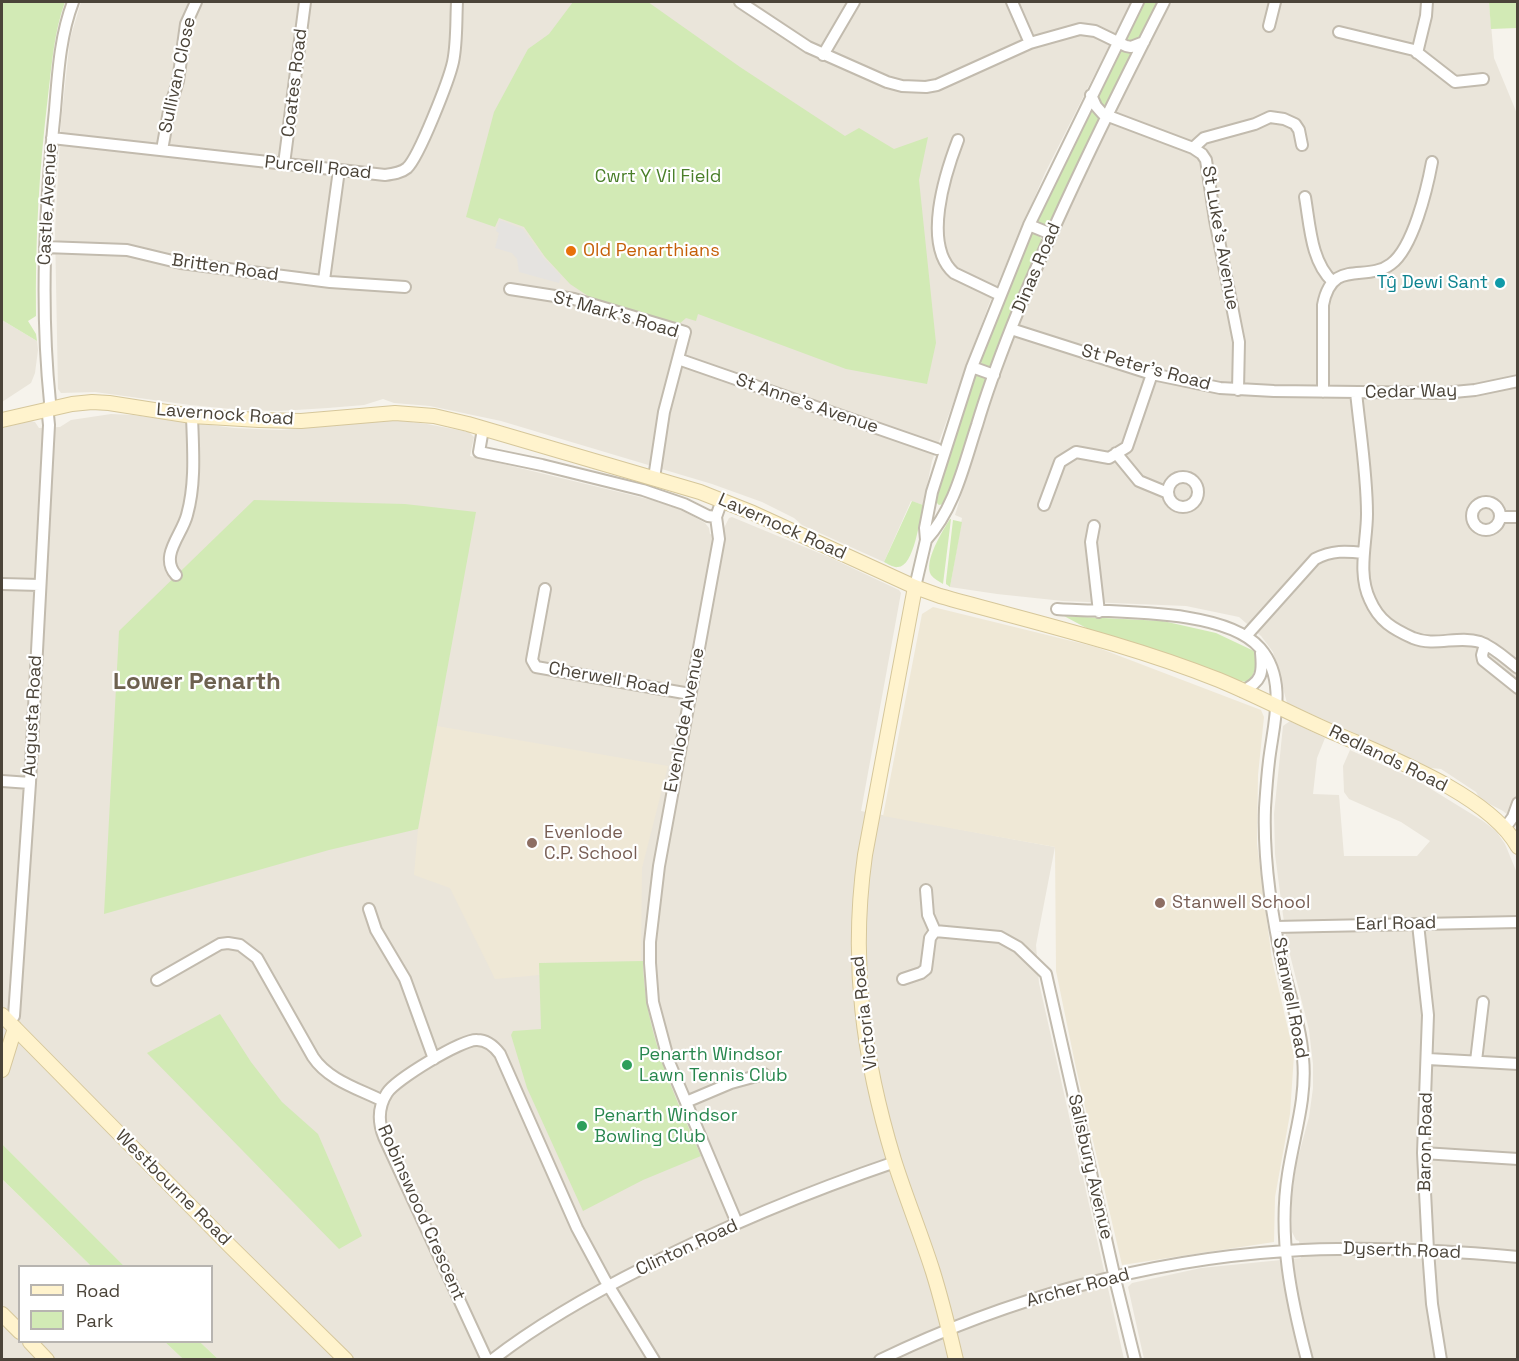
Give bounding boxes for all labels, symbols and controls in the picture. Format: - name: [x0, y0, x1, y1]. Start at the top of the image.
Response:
- street label: Sullivan Close: [155, 15, 201, 135]
- street label: Coates Road: [278, 27, 312, 139]
- street label: Castle Avenue: [34, 142, 62, 266]
- street label: Purcell Road: [263, 152, 373, 184]
- street label: St Luke's Avenue: [1197, 164, 1243, 312]
- park label: Cwrt Y Vil Field: [595, 166, 721, 188]
- street label: Dinas Road: [1008, 220, 1066, 316]
- place label: Old Penarthians: [583, 240, 720, 262]
- marker: Old Penarthians: [564, 244, 578, 258]
- street label: Britten Road: [170, 250, 280, 286]
- place label: Tŷ Dewi Sant: [1377, 272, 1488, 294]
- marker: Tŷ Dewi Sant: [1493, 276, 1507, 290]
- street label: St Mark's Road: [551, 287, 681, 343]
- street label: St Peter's Road: [1079, 340, 1213, 396]
- street label: St Anne's Avenue: [733, 369, 881, 439]
- street label: Cedar Way: [1365, 380, 1457, 404]
- street label: Lavernock Road: [155, 399, 295, 431]
- street label: Lavernock Road: [715, 489, 849, 565]
- street label: Evenlode Avenue: [660, 646, 710, 794]
- street label: Augusta Road: [19, 655, 47, 777]
- street label: Cherwell Road: [547, 658, 671, 700]
- district label: Lower Penarth: [113, 668, 281, 696]
- street label: Redlands Road: [1325, 721, 1451, 797]
- place label: Evenlode C.P. School: [544, 822, 638, 864]
- marker: Evenlode C.P. School: [525, 836, 539, 850]
- place label: Stanwell School: [1172, 892, 1310, 914]
- marker: Stanwell School: [1153, 896, 1167, 910]
- street label: Earl Road: [1356, 912, 1436, 936]
- street label: Stanwell Road: [1268, 936, 1312, 1060]
- street label: Victoria Road: [847, 954, 883, 1072]
- place label: Penarth Windsor Lawn Tennis Club: [639, 1044, 788, 1086]
- marker: Penarth Windsor Lawn Tennis Club: [620, 1058, 634, 1072]
- street label: Salisbury Avenue: [1063, 1092, 1117, 1242]
- street label: Baron Road: [1414, 1092, 1438, 1192]
- place label: Penarth Windsor Bowling Club: [594, 1105, 737, 1148]
- marker: Penarth Windsor Bowling Club: [575, 1119, 589, 1133]
- street label: Robinswood Crescent: [372, 1122, 470, 1304]
- street label: Westbourne Road: [111, 1126, 235, 1250]
- street label: Clinton Road: [633, 1215, 741, 1281]
- street label: Dyserth Road: [1343, 1238, 1461, 1264]
- street label: Archer Road: [1024, 1264, 1132, 1312]
- legend: [18, 1265, 213, 1343]
- text: Road: [76, 1279, 120, 1302]
- text: Park: [76, 1309, 113, 1332]

